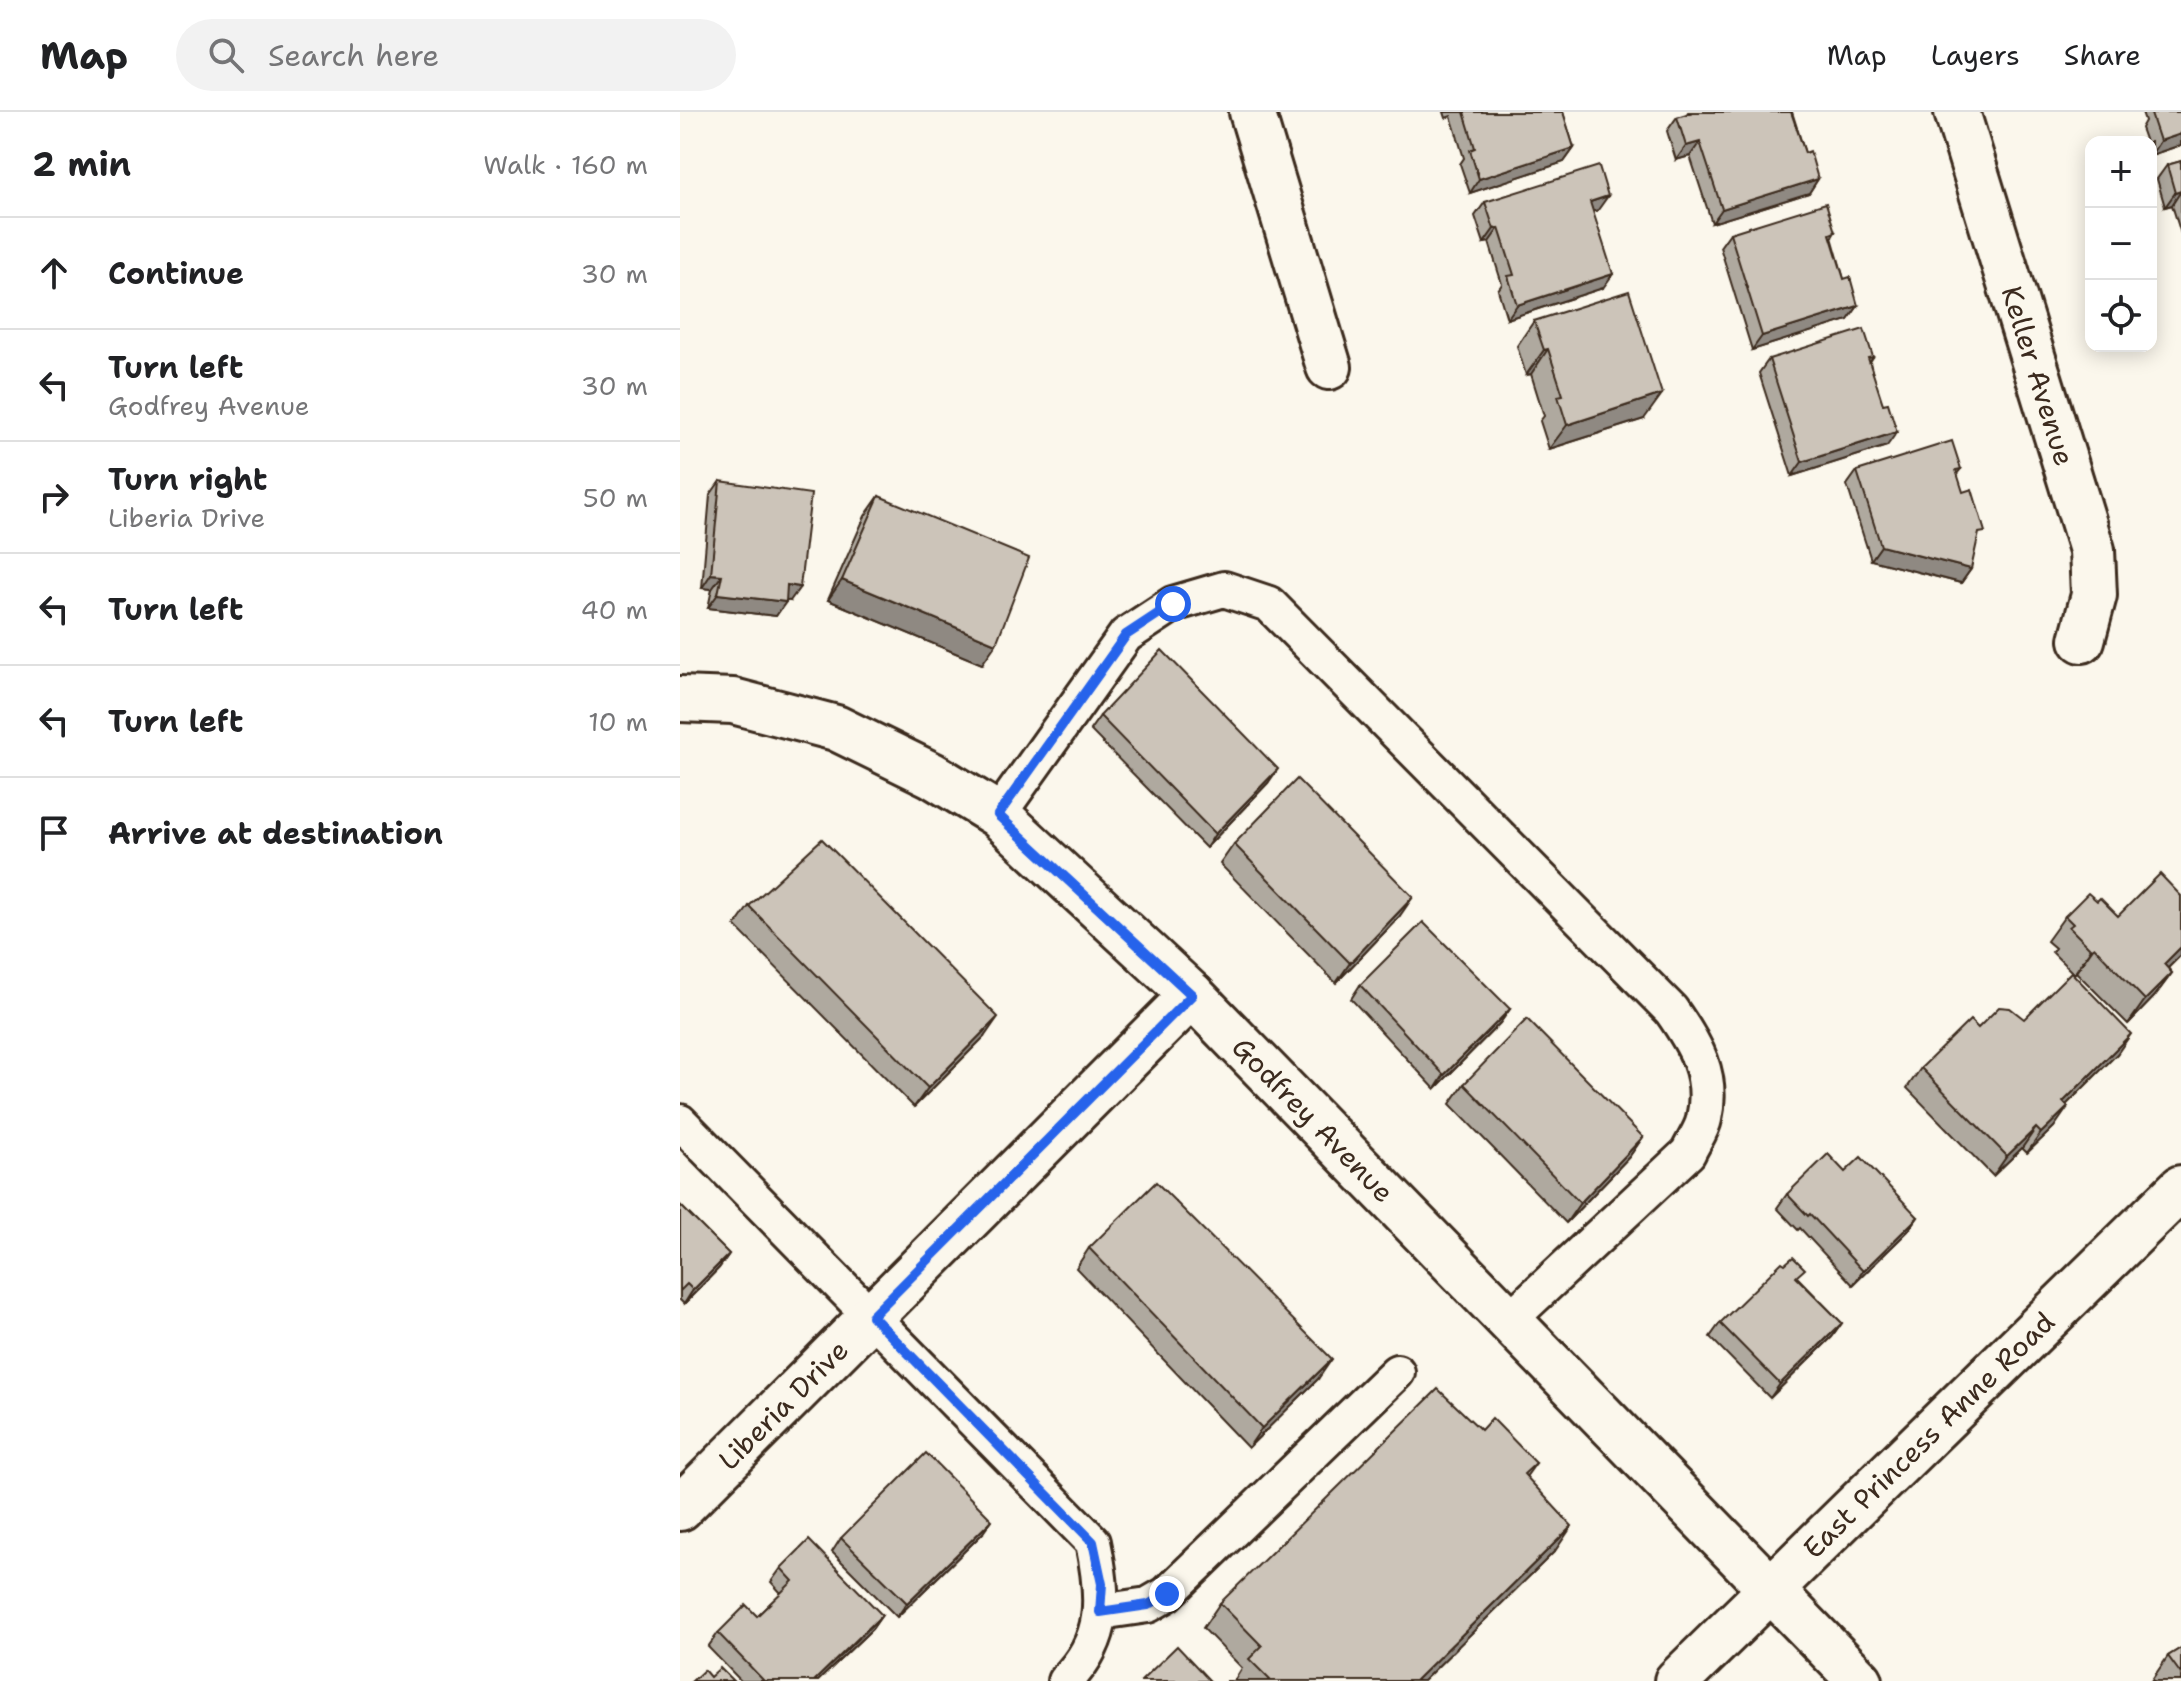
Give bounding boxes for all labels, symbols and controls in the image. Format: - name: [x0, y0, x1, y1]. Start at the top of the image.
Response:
- search box: [176, 19, 736, 91]
- text: Map: [40, 30, 128, 81]
- icon: search: [204, 33, 248, 77]
- text: Search here: [268, 35, 439, 76]
- text: Map: [1827, 36, 1887, 74]
- text: Layers: [1931, 36, 2020, 74]
- text: Share: [2064, 36, 2141, 74]
- map controls: [2085, 136, 2157, 352]
- button: +: [2085, 136, 2157, 208]
- text: 2 min: [32, 141, 131, 187]
- text: Walk · 160 m: [483, 147, 648, 182]
- button: −: [2085, 208, 2157, 280]
- icon: ahead: [32, 251, 76, 295]
- text: Continue: [108, 253, 244, 294]
- text: 30 m: [581, 256, 648, 291]
- button: locate: [2085, 280, 2157, 352]
- street label: Keller Avenue: [1993, 281, 2084, 470]
- text: Turn left: [108, 347, 243, 388]
- icon: left: [32, 363, 76, 407]
- text: 30 m: [581, 368, 648, 403]
- text: Godfrey Avenue: [108, 388, 310, 423]
- text: Turn right: [108, 459, 267, 500]
- icon: right: [32, 475, 76, 519]
- text: 50 m: [583, 480, 648, 515]
- text: Liberia Drive: [108, 500, 265, 535]
- route start: [1155, 586, 1191, 622]
- icon: left: [32, 587, 76, 631]
- text: Turn left: [108, 589, 243, 630]
- text: 40 m: [581, 592, 648, 627]
- icon: left: [32, 699, 76, 743]
- text: Turn left: [108, 701, 243, 742]
- text: 10 m: [588, 704, 648, 739]
- icon: arrive: [32, 811, 76, 855]
- text: Arrive at destination: [108, 813, 443, 854]
- street label: Godfrey Avenue: [1224, 1028, 1403, 1211]
- street label: East Princess Anne Road: [1795, 1303, 2063, 1567]
- street label: Liberia Drive: [710, 1331, 856, 1478]
- route end: [1149, 1576, 1185, 1612]

